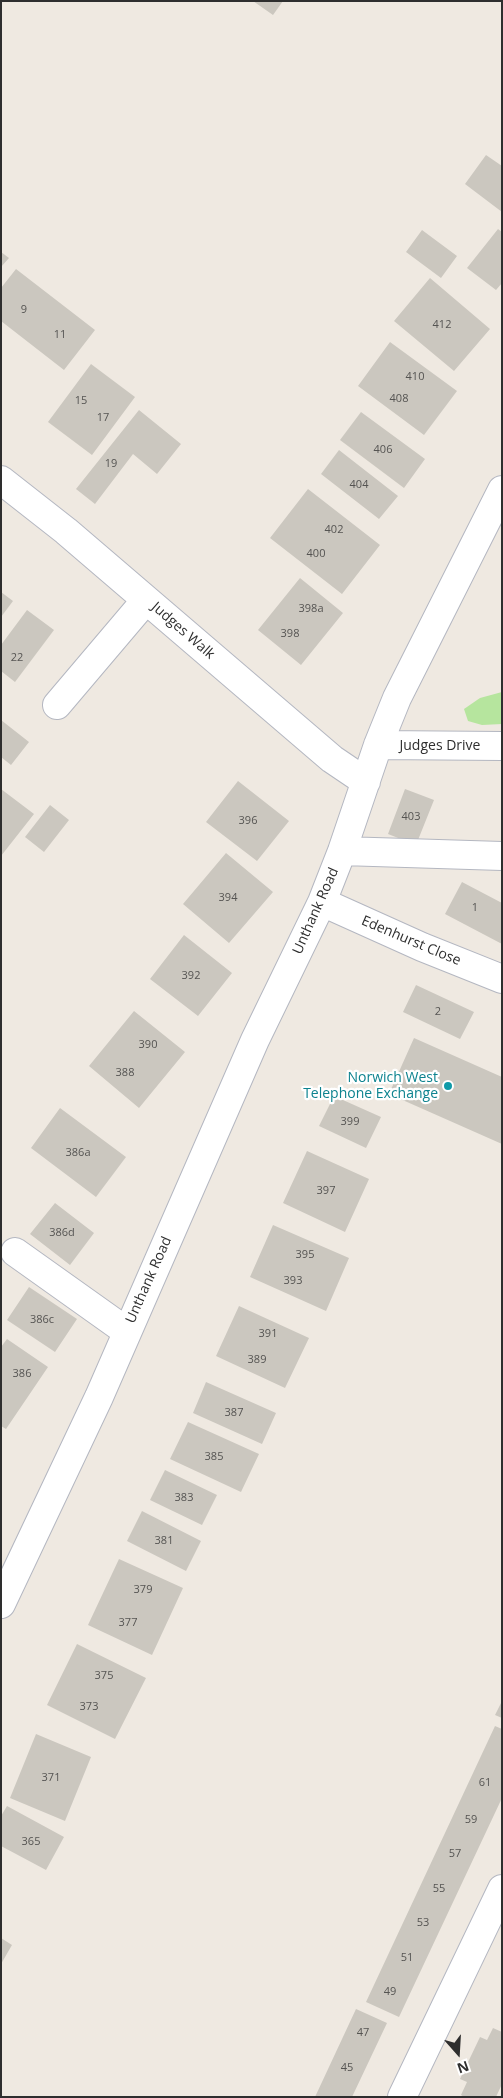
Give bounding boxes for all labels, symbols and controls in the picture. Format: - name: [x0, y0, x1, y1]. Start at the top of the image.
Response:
- house number: 9: [21, 303, 27, 317]
- house number: 412: [433, 318, 451, 332]
- house number: 11: [54, 328, 66, 342]
- house number: 410: [406, 370, 424, 384]
- house number: 408: [390, 392, 408, 406]
- house number: 15: [75, 394, 87, 408]
- house number: 17: [97, 411, 109, 425]
- house number: 406: [374, 443, 392, 457]
- house number: 19: [105, 457, 117, 471]
- house number: 404: [350, 478, 368, 492]
- house number: 402: [325, 523, 343, 537]
- house number: 400: [307, 547, 325, 561]
- street label: Judges Walk: [148, 599, 218, 663]
- house number: 398a: [299, 602, 323, 616]
- house number: 398: [281, 627, 299, 641]
- house number: 22: [11, 651, 23, 665]
- street label: Judges Drive: [400, 738, 480, 754]
- house number: 403: [402, 810, 420, 824]
- house number: 396: [239, 814, 257, 828]
- street label: Unthank Road: [289, 865, 343, 957]
- house number: 394: [219, 891, 237, 905]
- house number: 1: [472, 901, 478, 915]
- street label: Edenhurst Close: [359, 913, 463, 969]
- house number: 392: [182, 969, 200, 983]
- house number: 2: [435, 1005, 441, 1019]
- house number: 390: [139, 1038, 157, 1052]
- house number: 388: [116, 1066, 134, 1080]
- place label: Norwich West Telephone Exchange: [303, 1070, 438, 1102]
- marker: Norwich West Telephone Exchange: [442, 1080, 454, 1092]
- house number: 399: [341, 1115, 359, 1129]
- house number: 386a: [66, 1146, 90, 1160]
- house number: 397: [317, 1184, 335, 1198]
- house number: 386d: [49, 1226, 75, 1240]
- street label: Unthank Road: [122, 1234, 176, 1326]
- house number: 395: [296, 1248, 314, 1262]
- house number: 393: [284, 1274, 302, 1288]
- house number: 386c: [30, 1313, 54, 1327]
- house number: 391: [259, 1327, 277, 1341]
- house number: 389: [248, 1353, 266, 1367]
- house number: 386: [13, 1367, 31, 1381]
- house number: 387: [225, 1406, 243, 1420]
- house number: 385: [205, 1450, 223, 1464]
- house number: 383: [175, 1491, 193, 1505]
- house number: 381: [155, 1534, 173, 1548]
- house number: 379: [134, 1583, 152, 1597]
- house number: 377: [119, 1616, 137, 1630]
- house number: 375: [95, 1669, 113, 1683]
- house number: 373: [80, 1700, 98, 1714]
- house number: 371: [42, 1771, 60, 1785]
- house number: 61: [479, 1776, 491, 1790]
- house number: 59: [465, 1813, 477, 1827]
- house number: 365: [22, 1835, 40, 1849]
- house number: 57: [449, 1847, 461, 1861]
- house number: 55: [433, 1882, 445, 1896]
- house number: 53: [417, 1916, 429, 1930]
- house number: 51: [401, 1951, 413, 1965]
- house number: 49: [384, 1985, 396, 1999]
- house number: 47: [357, 2026, 369, 2040]
- north arrow: [433, 2028, 483, 2078]
- text: N: [455, 2057, 472, 2078]
- house number: 45: [341, 2061, 353, 2075]

